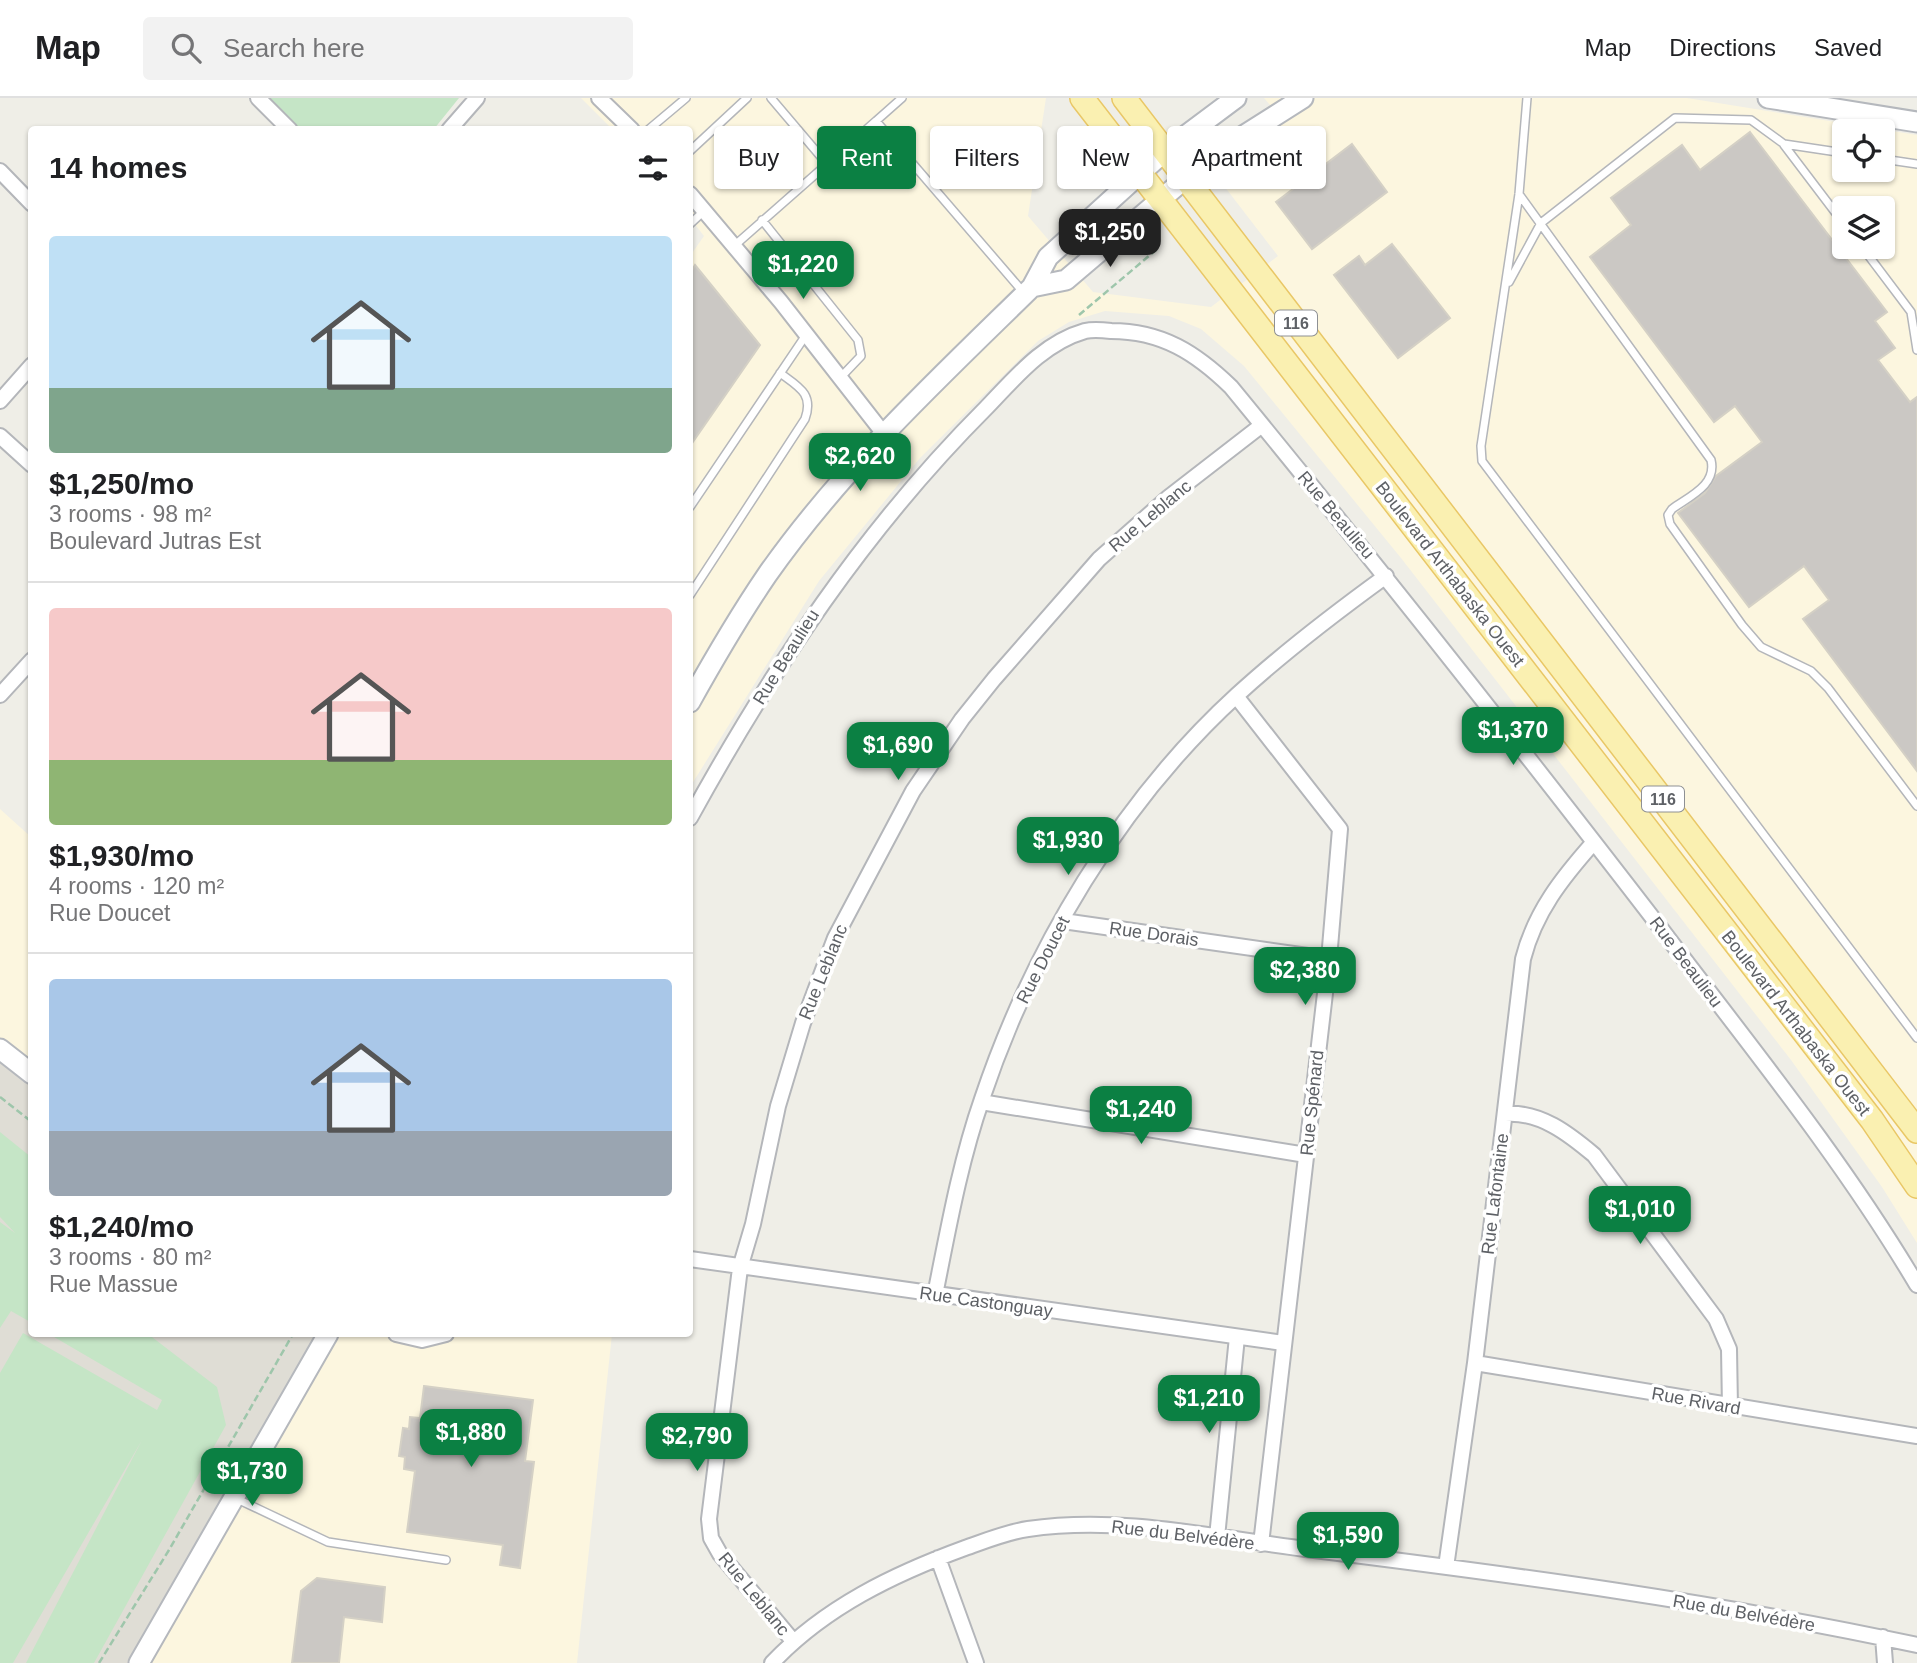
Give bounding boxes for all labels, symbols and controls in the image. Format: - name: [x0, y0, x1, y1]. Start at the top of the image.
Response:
- search box: [143, 17, 633, 80]
- text: Map: [35, 29, 101, 66]
- icon: search: [167, 29, 205, 67]
- text: Search here: [223, 33, 365, 63]
- text: Map: [1585, 34, 1631, 61]
- text: Directions: [1669, 34, 1776, 61]
- text: Saved: [1814, 34, 1882, 61]
- map controls: [1832, 119, 1895, 259]
- button: locate: [1832, 119, 1895, 182]
- chip: Buy: [714, 126, 803, 189]
- chip: Rent: [817, 126, 916, 189]
- chip: Filters: [930, 126, 1043, 189]
- chip: New: [1057, 126, 1153, 189]
- chip: Apartment: [1167, 126, 1326, 189]
- icon: filters: [634, 149, 672, 187]
- text: 14 homes: [49, 151, 187, 184]
- button: layers: [1832, 196, 1895, 259]
- pin: $1,250: [1053, 209, 1167, 269]
- text: $1,250: [1075, 219, 1145, 245]
- pin: $1,220: [746, 242, 860, 301]
- text: $1,220: [768, 251, 838, 277]
- icon: home: [298, 282, 424, 408]
- road number: 116: [1275, 311, 1317, 336]
- pin: $2,620: [803, 434, 917, 493]
- text: $2,620: [825, 443, 895, 469]
- text: $1,250/mo: [49, 467, 194, 500]
- street label: Rue Beaulieu: [1294, 467, 1378, 563]
- street label: Rue Leblanc: [1105, 476, 1195, 556]
- street label: Boulevard Arthabaska Ouest: [1372, 478, 1528, 670]
- text: 3 rooms · 98 m²: [49, 501, 211, 527]
- text: Boulevard Jutras Est: [49, 528, 261, 554]
- street label: Rue Beaulieu: [749, 606, 823, 708]
- icon: home: [298, 654, 424, 780]
- pin: $1,370: [1456, 708, 1570, 767]
- text: $1,370: [1478, 717, 1548, 743]
- pin: $1,690: [841, 722, 955, 782]
- text: $1,690: [863, 732, 933, 758]
- road number: 116: [1642, 786, 1684, 812]
- pin: $1,930: [1011, 818, 1125, 877]
- text: $1,930: [1033, 827, 1103, 853]
- text: $1,930/mo: [49, 839, 194, 872]
- text: 4 rooms · 120 m²: [49, 873, 224, 899]
- text: Rue Doucet: [49, 900, 170, 926]
- street label: Rue Doucet: [1013, 913, 1073, 1007]
- street label: Rue Beaulieu: [1645, 913, 1727, 1011]
- street label: Rue Dorais: [1108, 918, 1200, 950]
- street label: Rue Leblanc: [795, 921, 851, 1023]
- street label: Boulevard Arthabaska Ouest: [1718, 927, 1874, 1119]
- pin: $2,380: [1248, 948, 1362, 1007]
- text: $2,380: [1270, 957, 1340, 983]
- icon: home: [298, 1025, 424, 1151]
- street label: Rue Spénard: [1297, 1049, 1327, 1157]
- pin: $1,240: [1084, 1086, 1198, 1146]
- text: $1,240: [1106, 1096, 1176, 1122]
- street label: Rue Lafontaine: [1478, 1132, 1512, 1256]
- pin: $1,010: [1583, 1186, 1697, 1246]
- text: $1,010: [1605, 1196, 1675, 1222]
- text: $1,240/mo: [49, 1210, 194, 1243]
- text: 3 rooms · 80 m²: [49, 1244, 211, 1270]
- text: Rue Massue: [49, 1271, 178, 1297]
- street label: Rue Castonguay: [918, 1283, 1054, 1321]
- pin: $1,210: [1152, 1376, 1266, 1435]
- street label: Rue Rivard: [1650, 1383, 1742, 1419]
- text: $1,210: [1174, 1385, 1244, 1411]
- pin: $1,880: [414, 1410, 528, 1469]
- pin: $2,790: [640, 1414, 754, 1473]
- text: $1,880: [436, 1419, 506, 1445]
- text: $2,790: [662, 1423, 732, 1449]
- pin: $1,730: [195, 1448, 309, 1508]
- text: $1,730: [217, 1458, 287, 1484]
- pin: $1,590: [1291, 1512, 1405, 1572]
- street label: Rue du Belvédère: [1110, 1516, 1256, 1554]
- text: $1,590: [1313, 1522, 1383, 1548]
- street label: Rue Leblanc: [714, 1548, 794, 1640]
- street label: Rue du Belvédère: [1671, 1591, 1817, 1635]

